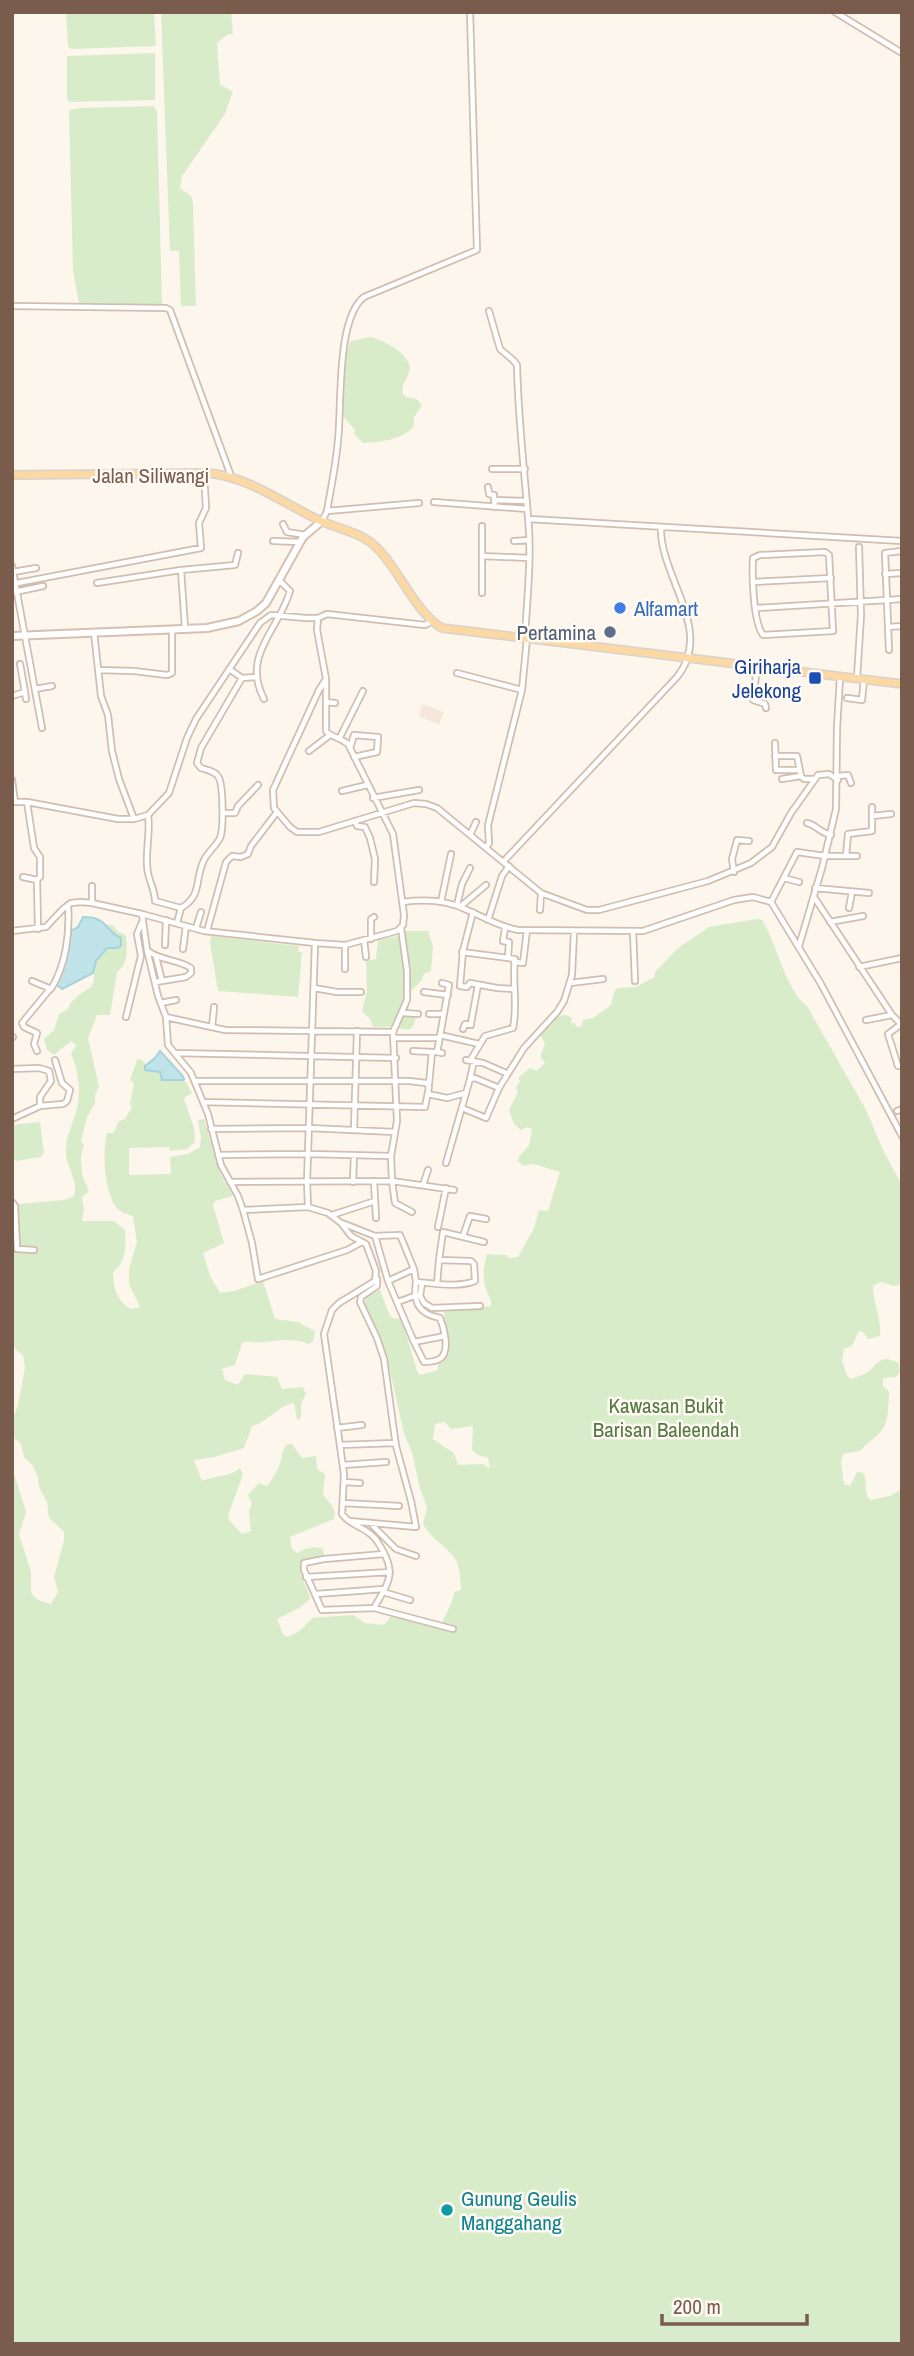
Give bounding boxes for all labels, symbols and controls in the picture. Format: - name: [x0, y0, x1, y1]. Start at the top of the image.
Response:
- street label: Jalan Siliwangi: [93, 461, 209, 490]
- place label: Alfamart: [633, 594, 698, 623]
- marker: Alfamart: [612, 600, 628, 616]
- place label: Pertamina: [517, 618, 596, 647]
- marker: Pertamina: [602, 624, 618, 640]
- place label: Giriharja Jelekong: [732, 652, 801, 705]
- marker: Giriharja Jelekong: [807, 670, 823, 686]
- park label: Kawasan Bukit Barisan Baleendah: [593, 1391, 739, 1444]
- place label: Gunung Geulis Manggahang: [461, 2184, 577, 2237]
- marker: Gunung Geulis Manggahang: [439, 2202, 455, 2218]
- scale bar: [662, 2282, 807, 2326]
- text: 200 m: [673, 2292, 721, 2321]

